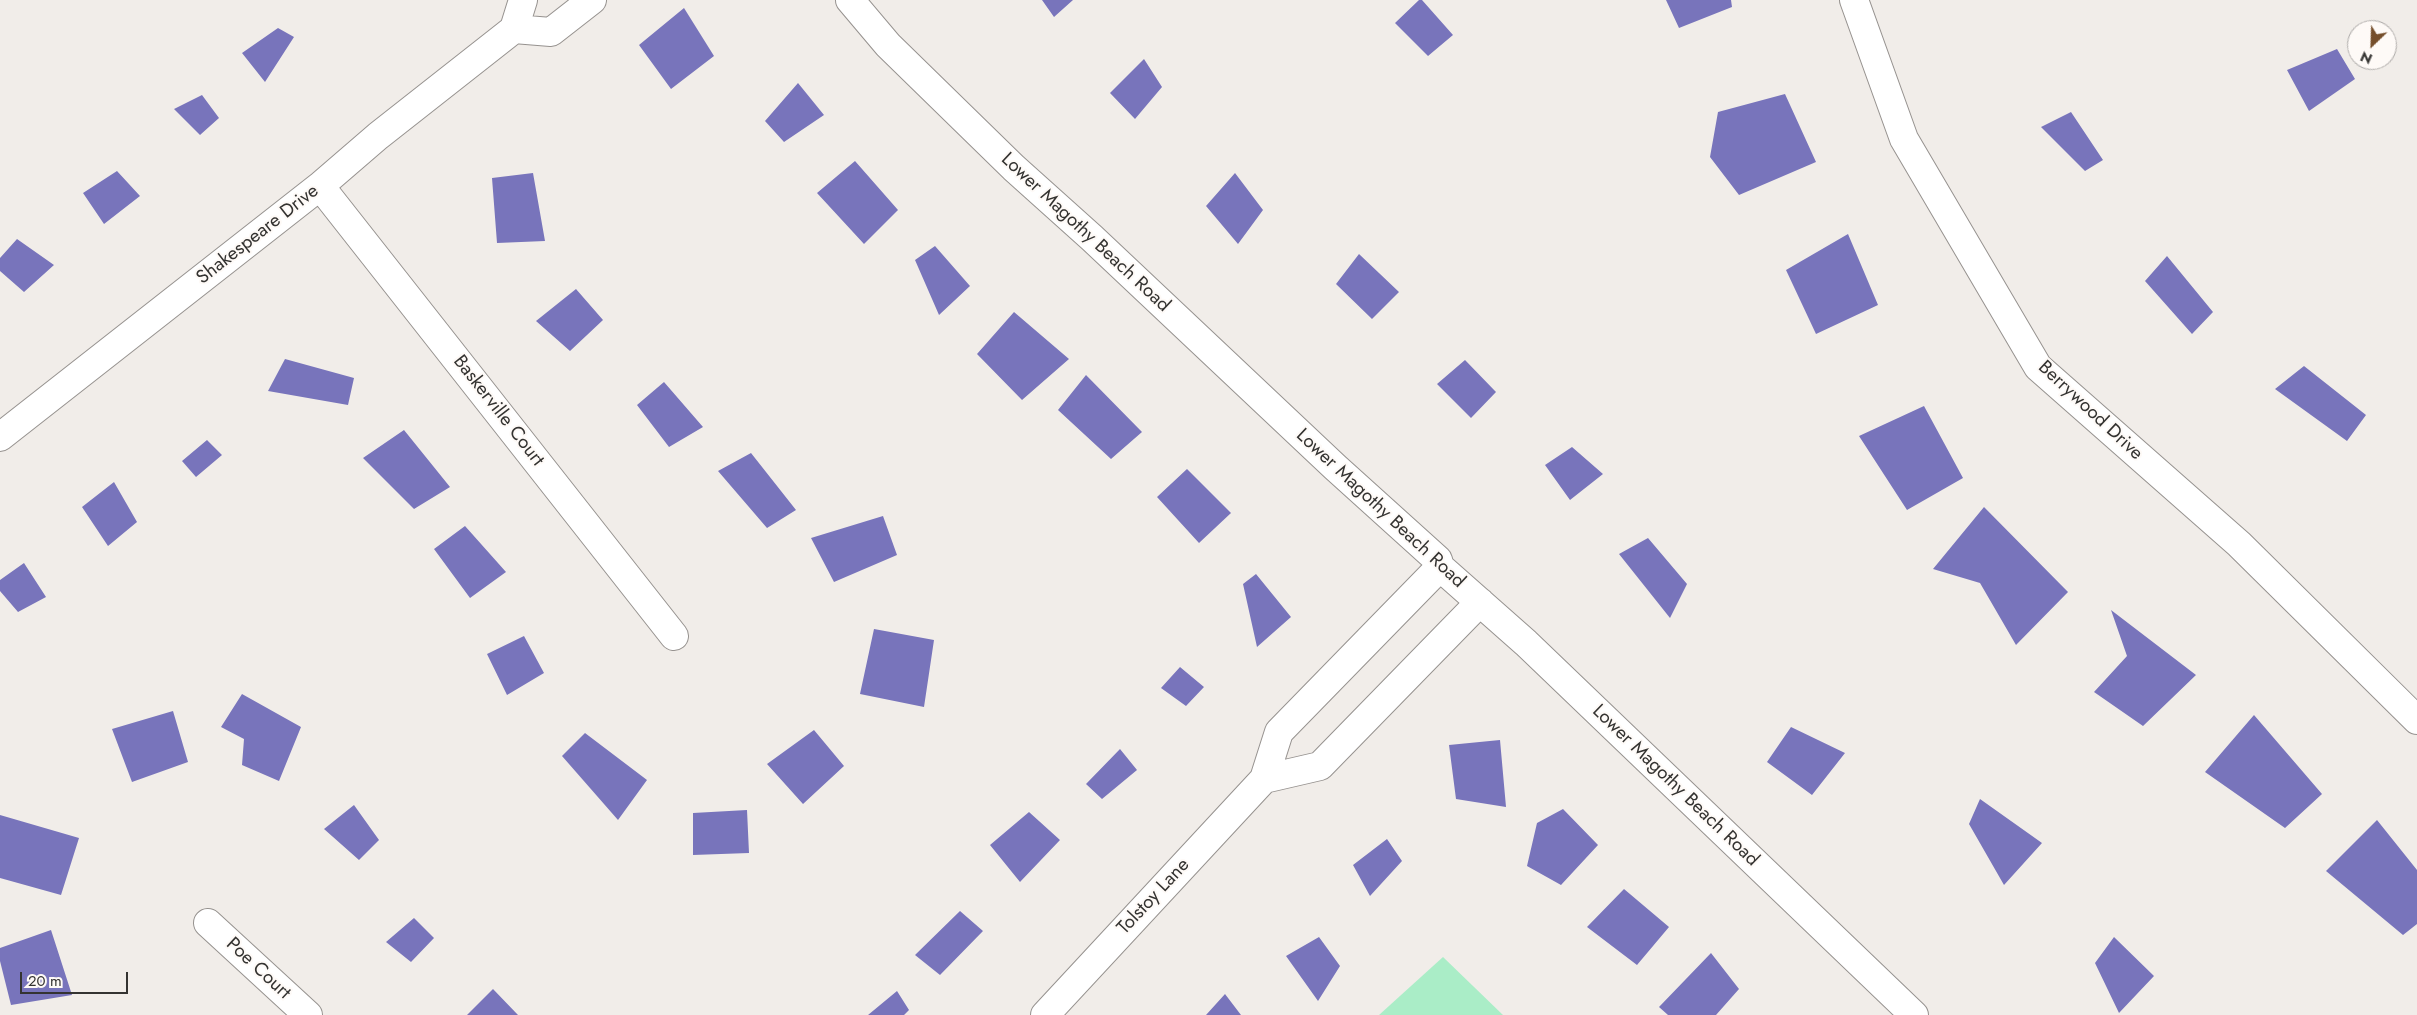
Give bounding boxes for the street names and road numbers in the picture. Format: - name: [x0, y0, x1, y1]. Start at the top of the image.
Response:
- street label: Lower Magothy Beach Road: [996, 149, 1174, 317]
- street label: Shakespeare Drive: [192, 180, 324, 290]
- street label: Baskerville Court: [448, 351, 548, 471]
- street label: Berrywood Drive: [2033, 357, 2147, 465]
- street label: Lower Magothy Beach Road: [1291, 425, 1469, 593]
- street label: Lower Magothy Beach Road: [1587, 700, 1763, 872]
- street label: Tolstoy Lane: [1113, 854, 1195, 940]
- street label: Poe Court: [221, 933, 295, 1005]

